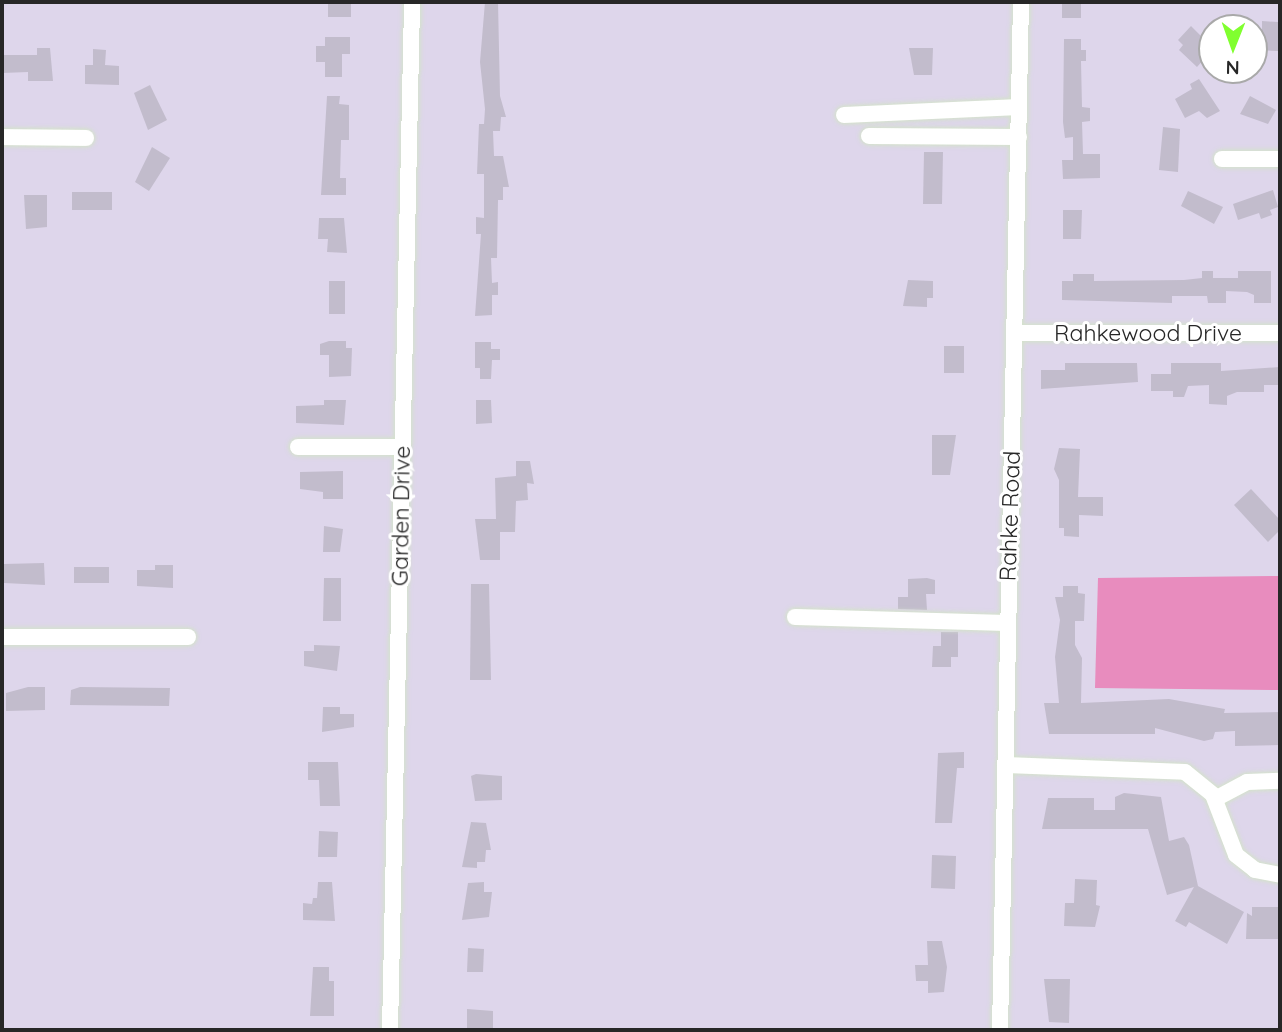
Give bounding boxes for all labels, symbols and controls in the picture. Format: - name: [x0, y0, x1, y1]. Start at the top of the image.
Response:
- north arrow: [1198, 14, 1268, 84]
- text: N: [1225, 56, 1240, 80]
- street label: Rahkewood Drive: [1054, 319, 1242, 347]
- street label: Garden Drive: [386, 446, 416, 586]
- street label: Rahke Road: [994, 450, 1026, 582]

